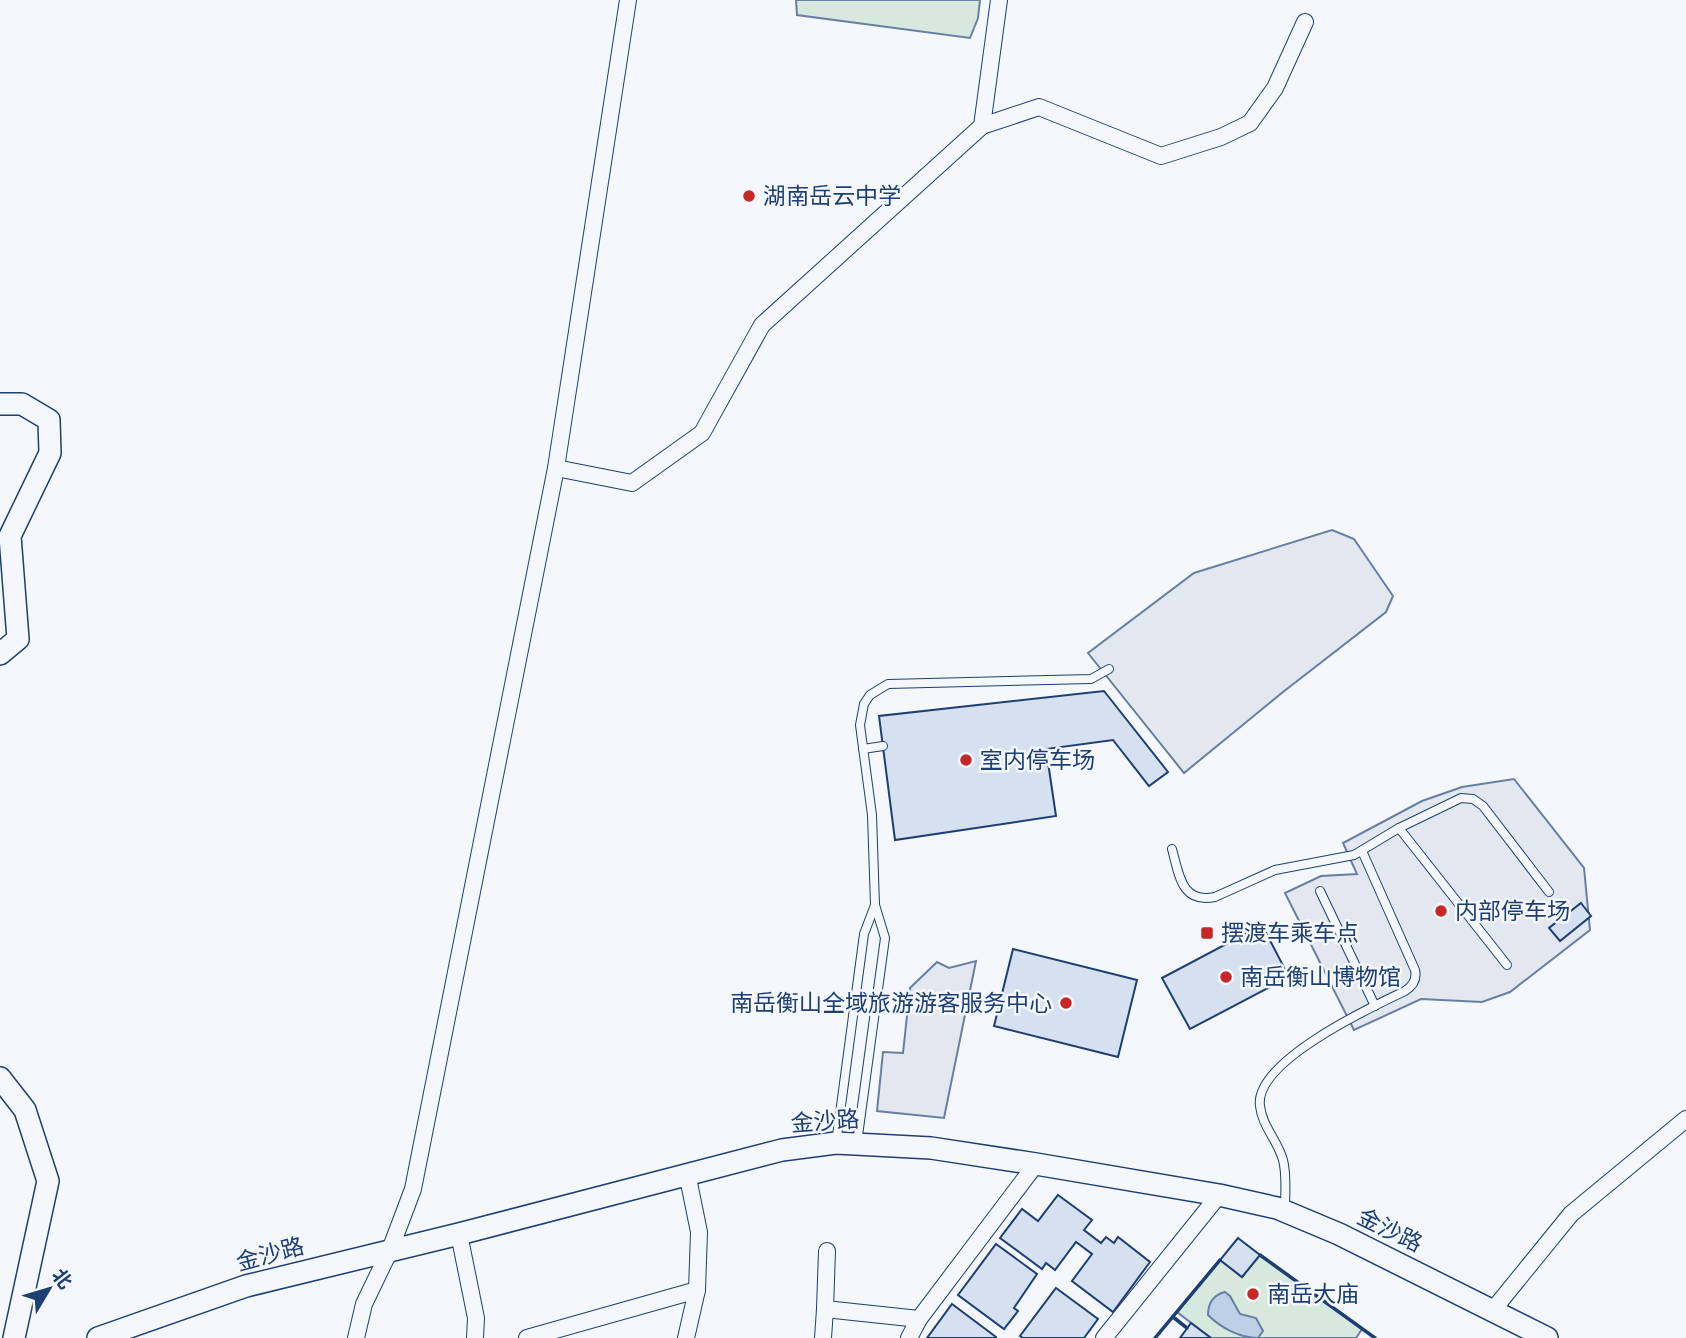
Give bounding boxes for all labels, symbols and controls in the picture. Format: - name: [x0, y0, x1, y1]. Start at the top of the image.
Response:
- place label: 湖南岳云中学: [763, 182, 901, 210]
- marker: 湖南岳云中学: [741, 188, 757, 204]
- place label: 室内停车场: [980, 746, 1095, 774]
- marker: 室内停车场: [958, 752, 974, 768]
- place label: 内部停车场: [1455, 897, 1570, 925]
- marker: 内部停车场: [1433, 903, 1449, 919]
- place label: 摆渡车乘车点: [1221, 919, 1359, 947]
- marker: 摆渡车乘车点: [1199, 925, 1215, 941]
- place label: 南岳衡山博物馆: [1240, 963, 1401, 991]
- marker: 南岳衡山博物馆: [1218, 969, 1234, 985]
- place label: 南岳衡山全域旅游游客服务中心: [730, 989, 1052, 1017]
- marker: 南岳衡山全域旅游游客服务中心: [1058, 995, 1074, 1011]
- street label: 金沙路: [790, 1105, 860, 1137]
- street label: 金沙路: [1353, 1202, 1427, 1258]
- street label: 金沙路: [233, 1232, 307, 1276]
- north arrow: [14, 1254, 84, 1324]
- text: 北: [47, 1264, 77, 1293]
- place label: 南岳大庙: [1267, 1280, 1359, 1308]
- marker: 南岳大庙: [1245, 1286, 1261, 1302]

